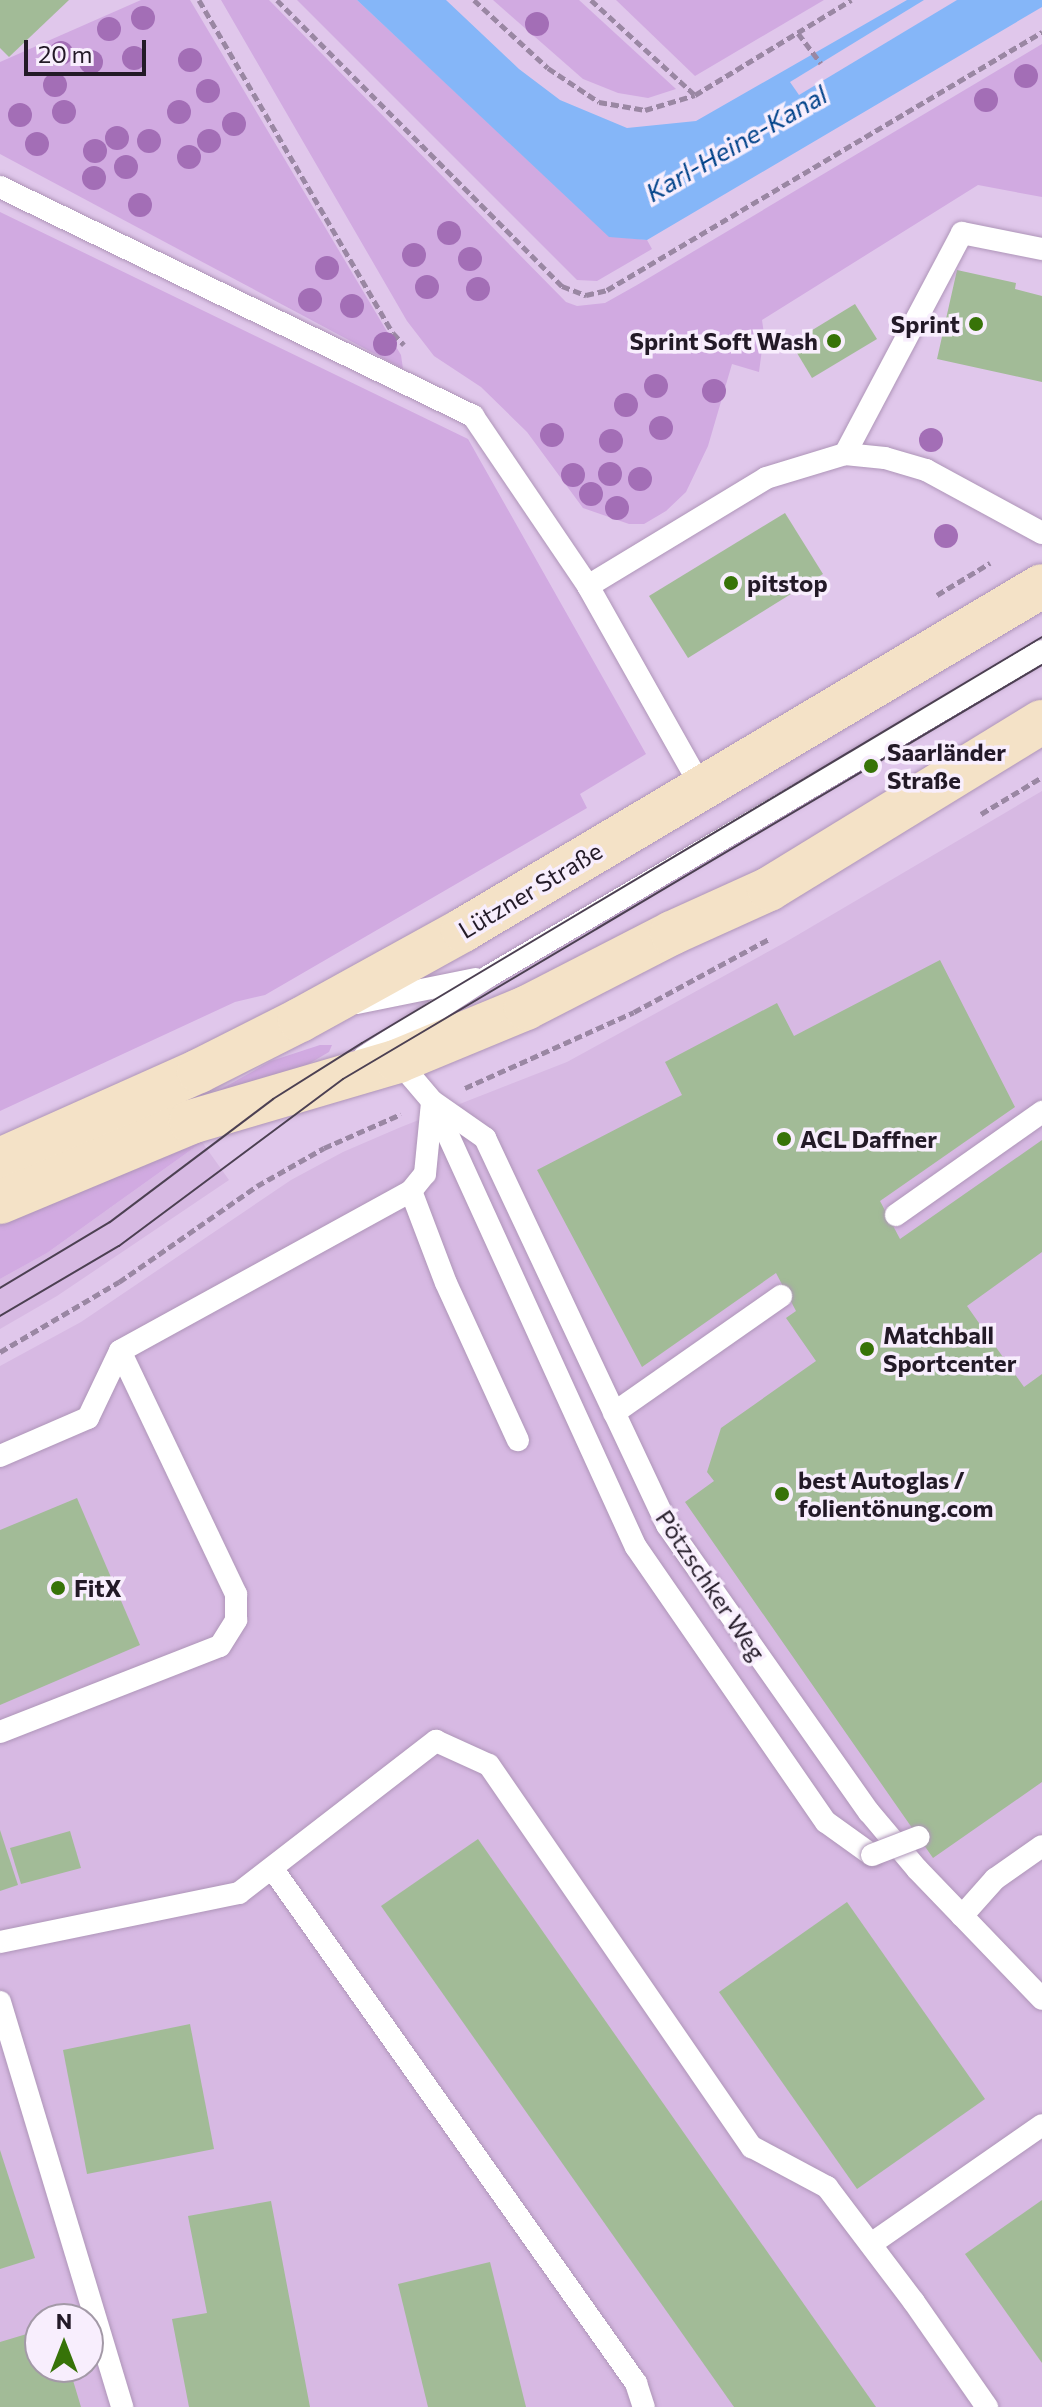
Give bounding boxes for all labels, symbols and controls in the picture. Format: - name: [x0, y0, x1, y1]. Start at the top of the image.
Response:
- scale bar: [28, 24, 150, 74]
- text: 20 m: [38, 39, 92, 68]
- water label: Karl-Heine-Kanal: [640, 78, 832, 208]
- place label: Sprint: [891, 310, 960, 338]
- marker: Sprint: [967, 315, 985, 333]
- place label: Sprint Soft Wash: [629, 327, 818, 355]
- marker: Sprint Soft Wash: [825, 332, 843, 350]
- place label: pitstop: [747, 569, 828, 597]
- marker: pitstop: [722, 574, 740, 592]
- place label: Saarländer Straße: [887, 738, 1006, 794]
- marker: Saarländer Straße: [862, 757, 880, 775]
- street label: Lützner Straße: [453, 836, 607, 944]
- place label: ACL Daffner: [800, 1125, 937, 1153]
- marker: ACL Daffner: [775, 1130, 793, 1148]
- place label: Matchball Sportcenter: [883, 1321, 1017, 1377]
- marker: Matchball Sportcenter: [858, 1340, 876, 1358]
- place label: best Autoglas / folientönung.com: [798, 1466, 993, 1522]
- marker: best Autoglas / folientönung.com: [773, 1485, 791, 1503]
- street label: Pötzschker Weg: [650, 1504, 772, 1666]
- place label: FitX: [74, 1574, 122, 1602]
- marker: FitX: [49, 1579, 67, 1597]
- north arrow: [24, 2303, 104, 2383]
- text: N: [56, 2307, 72, 2334]

